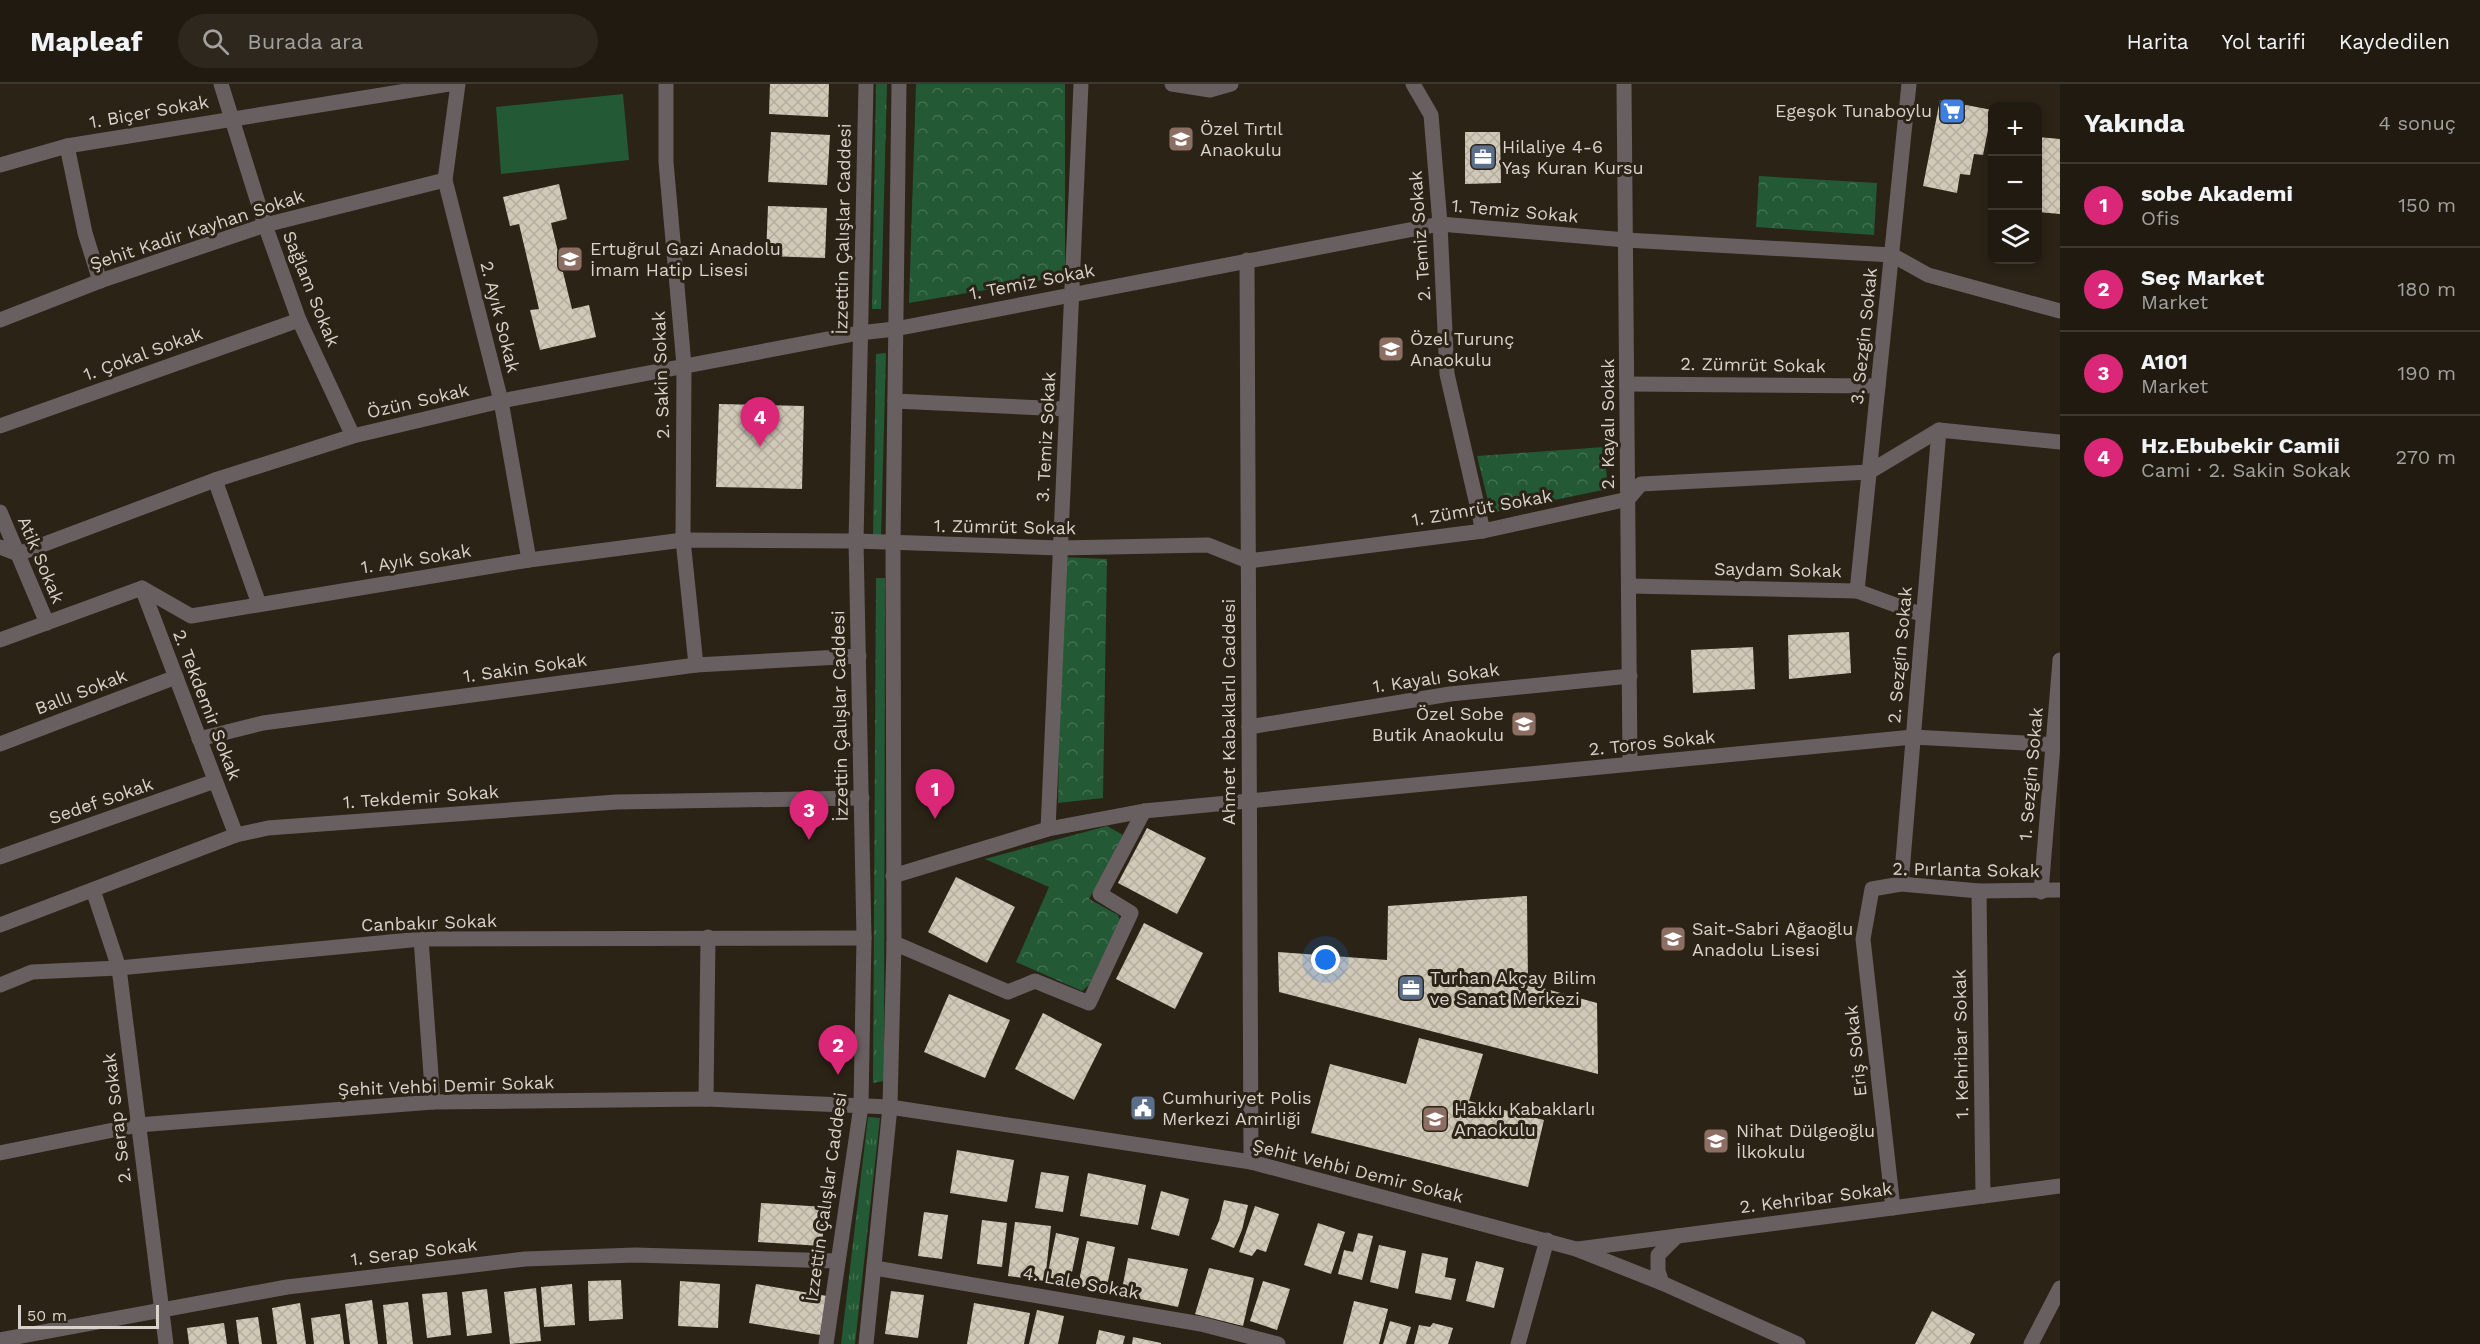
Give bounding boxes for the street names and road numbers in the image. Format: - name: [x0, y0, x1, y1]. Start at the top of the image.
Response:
- street label: 1. Biçer Sokak: [88, 91, 210, 132]
- street label: İzzettin Çalışlar Caddesi: [830, 123, 855, 335]
- street label: 2. Temiz Sokak: [1404, 170, 1435, 302]
- street label: Şehit Kadir Kayhan Sokak: [87, 185, 307, 274]
- street label: 1. Temiz Sokak: [1451, 194, 1579, 227]
- street label: Sağlam Sokak: [279, 228, 344, 350]
- street label: 2. Ayık Sokak: [476, 259, 525, 375]
- street label: 1. Temiz Sokak: [967, 259, 1096, 304]
- street label: 3. Sezgin Sokak: [1846, 267, 1881, 405]
- street label: 2. Sakin Sokak: [648, 311, 673, 439]
- street label: 1. Çokal Sokak: [80, 322, 205, 385]
- street label: 2. Zümrüt Sokak: [1680, 353, 1826, 376]
- street label: 2. Kayalı Sokak: [1597, 358, 1618, 490]
- street label: 3. Temiz Sokak: [1032, 371, 1059, 503]
- street label: Özün Sokak: [365, 379, 471, 422]
- street label: 1. Zümrüt Sokak: [1410, 485, 1554, 530]
- street label: Atik Sokak: [14, 513, 69, 606]
- street label: 1. Zümrüt Sokak: [934, 515, 1076, 538]
- street label: 1. Ayık Sokak: [359, 539, 472, 578]
- street label: Saydam Sokak: [1714, 558, 1842, 581]
- street label: 2. Sezgin Sokak: [1883, 586, 1916, 724]
- street label: Ahmet Kabaklarlı Caddesi: [1218, 599, 1239, 825]
- street label: İzzettin Çalışlar Caddesi: [827, 610, 852, 822]
- street label: 2. Tekdemir Sokak: [169, 627, 246, 783]
- street label: 1. Sakin Sokak: [462, 648, 588, 687]
- street label: 1. Kayalı Sokak: [1371, 658, 1501, 697]
- street label: Ballı Sokak: [32, 664, 130, 719]
- street label: 1. Sezgin Sokak: [2014, 706, 2047, 842]
- street label: 2. Toros Sokak: [1588, 725, 1716, 760]
- street label: Sedef Sokak: [46, 773, 156, 828]
- street label: 1. Tekdemir Sokak: [342, 781, 500, 812]
- street label: 2. Pırlanta Sokak: [1892, 858, 2040, 881]
- street label: Canbakır Sokak: [361, 910, 497, 935]
- street label: 1. Kehribar Sokak: [1949, 969, 1972, 1119]
- street label: Eriş Sokak: [1840, 1004, 1871, 1098]
- street label: 2. Serap Sokak: [98, 1052, 135, 1184]
- street label: Şehit Vehbi Demir Sokak: [337, 1071, 555, 1100]
- street label: İzzettin Çalışlar Caddesi: [800, 1091, 851, 1303]
- street label: Şehit Vehbi Demir Sokak: [1250, 1134, 1466, 1207]
- street label: 2. Kehribar Sokak: [1739, 1178, 1893, 1217]
- street label: 1. Serap Sokak: [349, 1233, 478, 1270]
- street label: 4. Lale Sokak: [1021, 1262, 1141, 1303]

